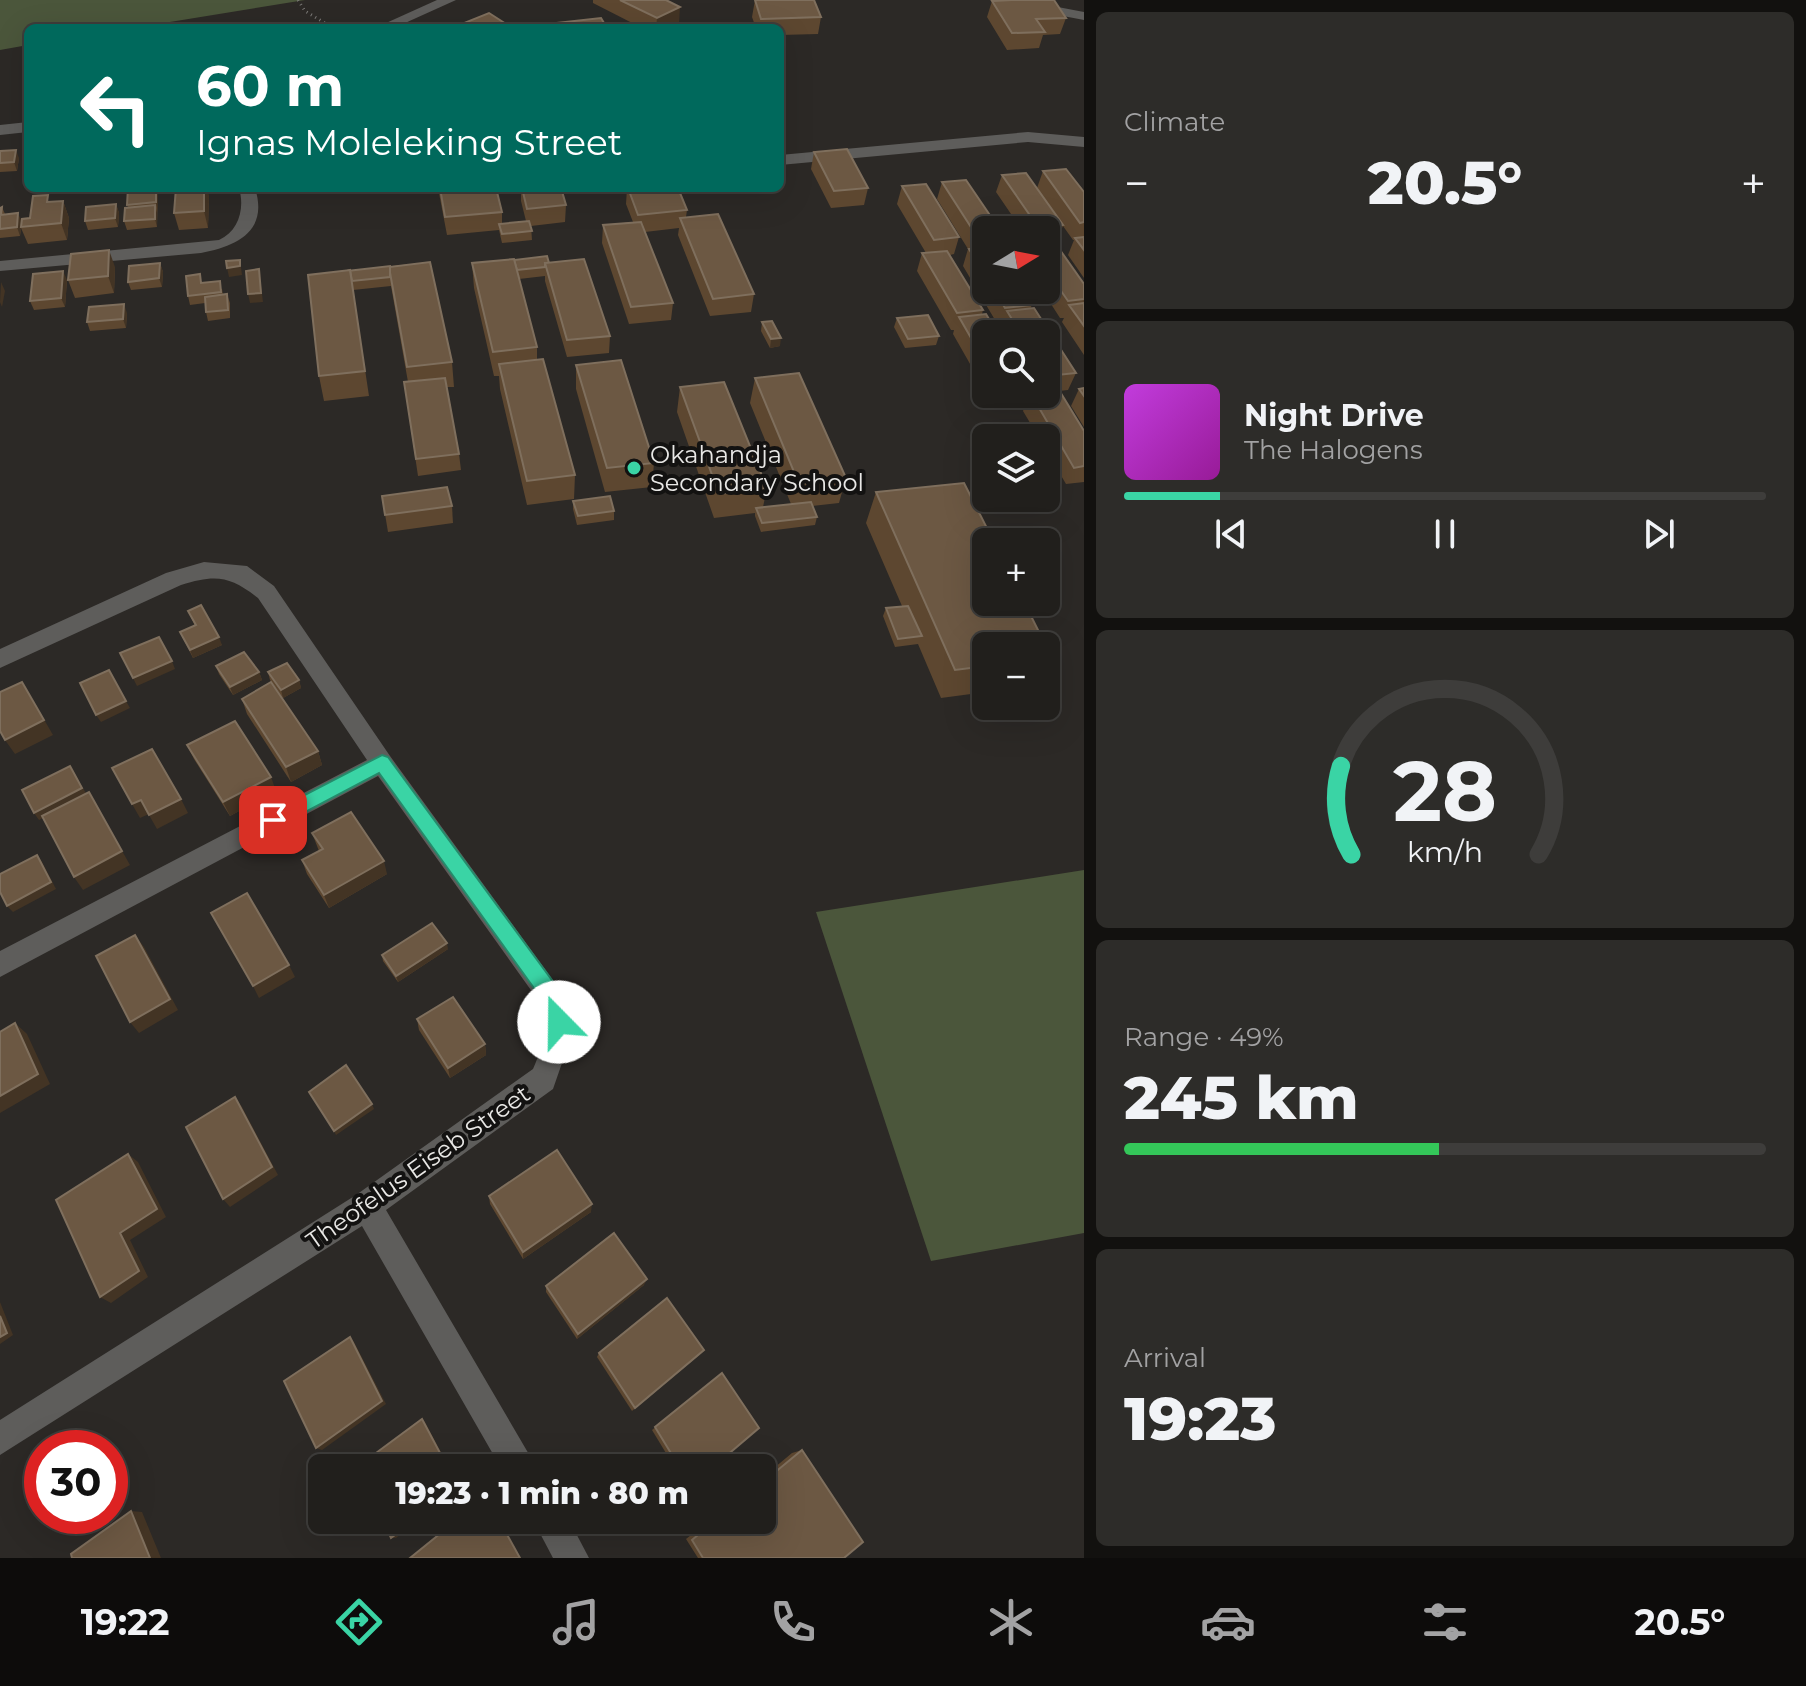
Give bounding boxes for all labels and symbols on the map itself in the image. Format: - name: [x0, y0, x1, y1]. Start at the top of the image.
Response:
- north arrow: [972, 216, 1060, 304]
- place label: Okahandja Secondary School: [650, 440, 864, 497]
- marker: Okahandja Secondary School: [625, 459, 643, 477]
- pin: [239, 786, 307, 854]
- position arrow: [517, 980, 601, 1064]
- street label: Theofelus Eiseb Street: [301, 1079, 536, 1255]
- speed limit sign: 30: [24, 1430, 128, 1534]

